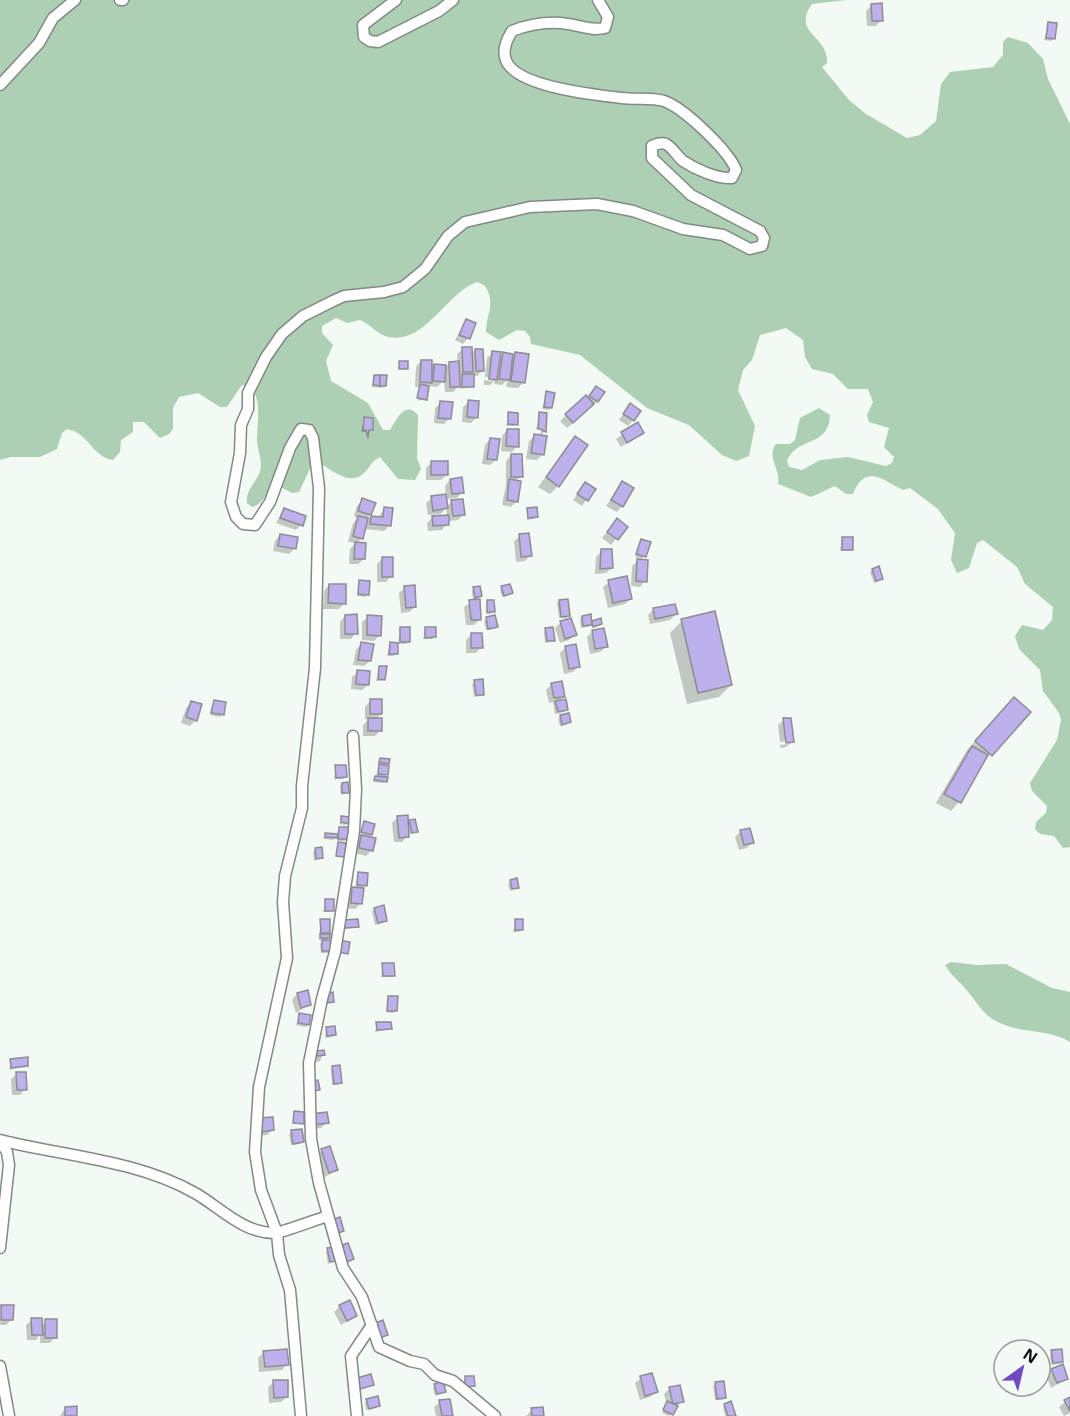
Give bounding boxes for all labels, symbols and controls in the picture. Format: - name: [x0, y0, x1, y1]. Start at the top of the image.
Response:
- north arrow: [992, 1338, 1052, 1398]
- text: N: [1019, 1343, 1042, 1368]

